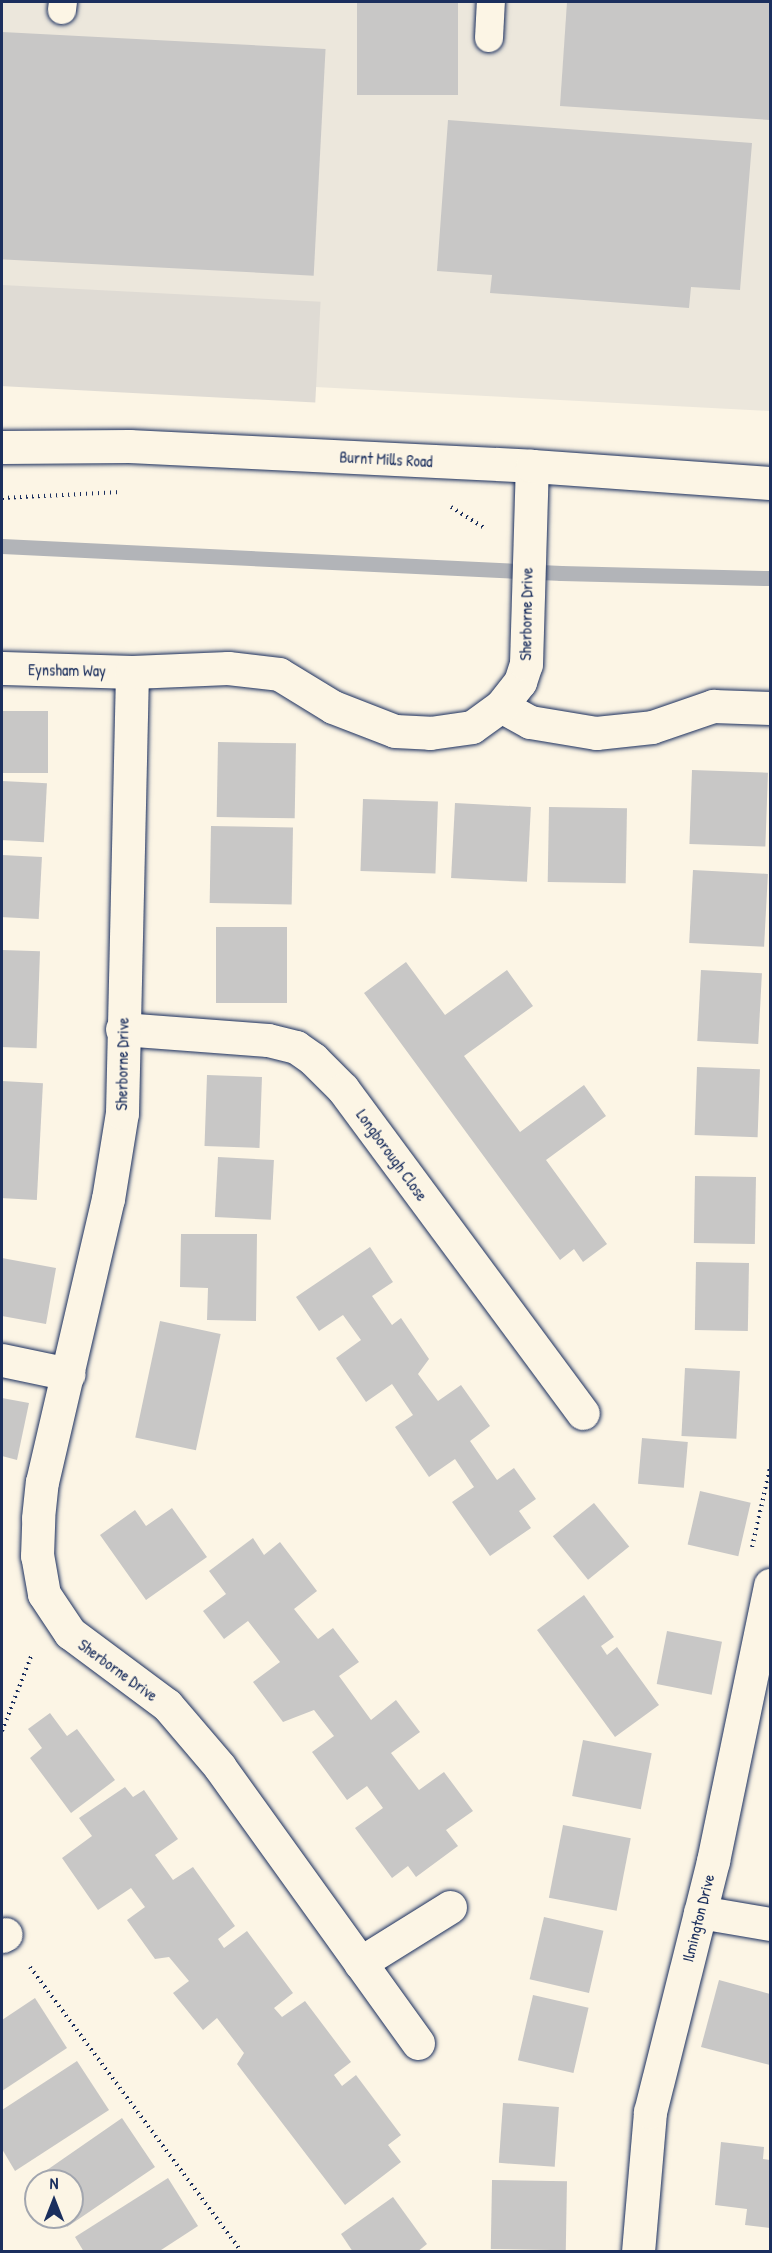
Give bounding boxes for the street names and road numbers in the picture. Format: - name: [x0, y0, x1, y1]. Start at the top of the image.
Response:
- street label: Burnt Mills Road: [339, 447, 433, 471]
- street label: Sherborne Drive: [516, 567, 536, 661]
- street label: Eynsham Way: [28, 660, 106, 680]
- street label: Sherborne Drive: [112, 1017, 132, 1111]
- street label: Longborough Close: [352, 1106, 432, 1204]
- street label: Sherborne Drive: [75, 1635, 161, 1705]
- street label: Ilmington Drive: [678, 1872, 718, 1964]

